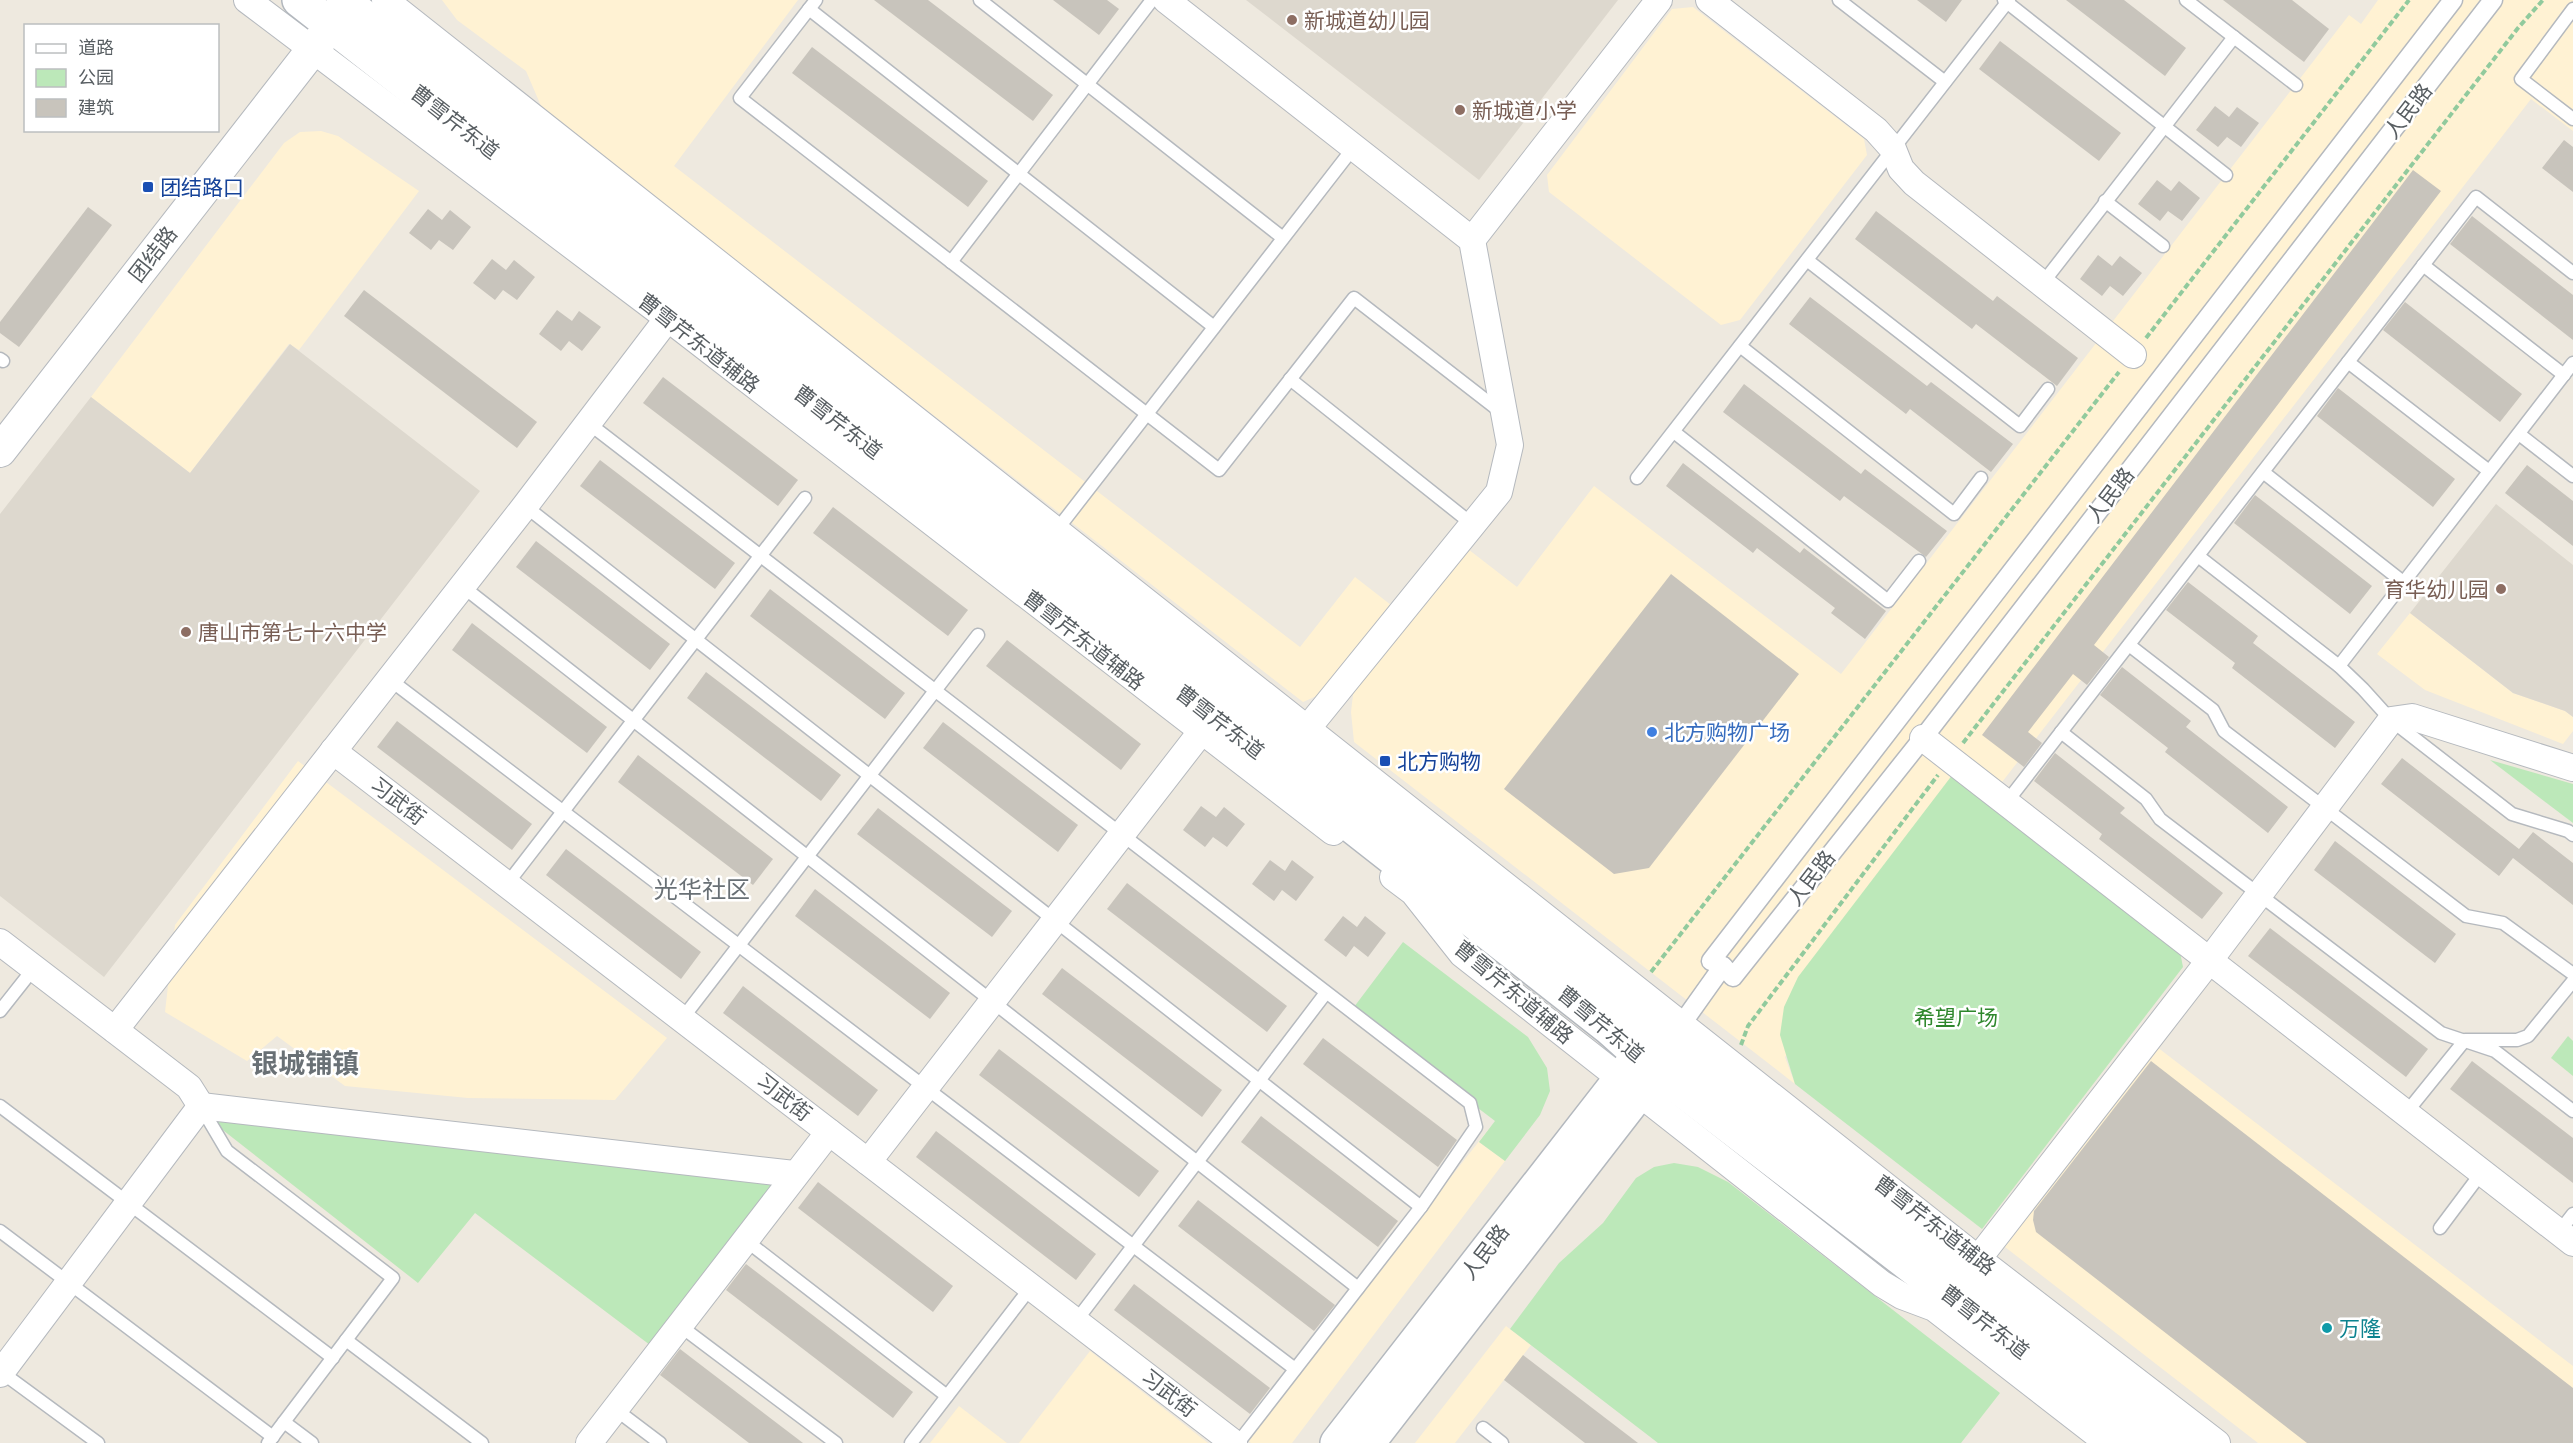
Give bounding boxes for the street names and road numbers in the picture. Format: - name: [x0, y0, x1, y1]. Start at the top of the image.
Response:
- street label: 人民路: [2379, 78, 2437, 144]
- street label: 曹雪芹东道: [406, 80, 504, 164]
- street label: 团结路: [124, 221, 182, 287]
- street label: 曹雪芹东道辅路: [633, 288, 765, 398]
- street label: 曹雪芹东道: [789, 380, 887, 464]
- street label: 人民路: [2081, 462, 2139, 528]
- street label: 曹雪芹东道辅路: [1018, 585, 1150, 695]
- street label: 曹雪芹东道: [1171, 680, 1269, 764]
- street label: 习武街: [365, 772, 431, 830]
- street label: 人民路: [1782, 845, 1840, 911]
- street label: 曹雪芹东道辅路: [1450, 935, 1578, 1049]
- street label: 曹雪芹东道: [1553, 981, 1649, 1067]
- street label: 习武街: [751, 1068, 817, 1126]
- street label: 曹雪芹东道辅路: [1869, 1170, 2001, 1280]
- street label: 人民路: [1456, 1219, 1514, 1285]
- street label: 曹雪芹东道: [1936, 1280, 2034, 1364]
- street label: 习武街: [1136, 1364, 1202, 1422]

